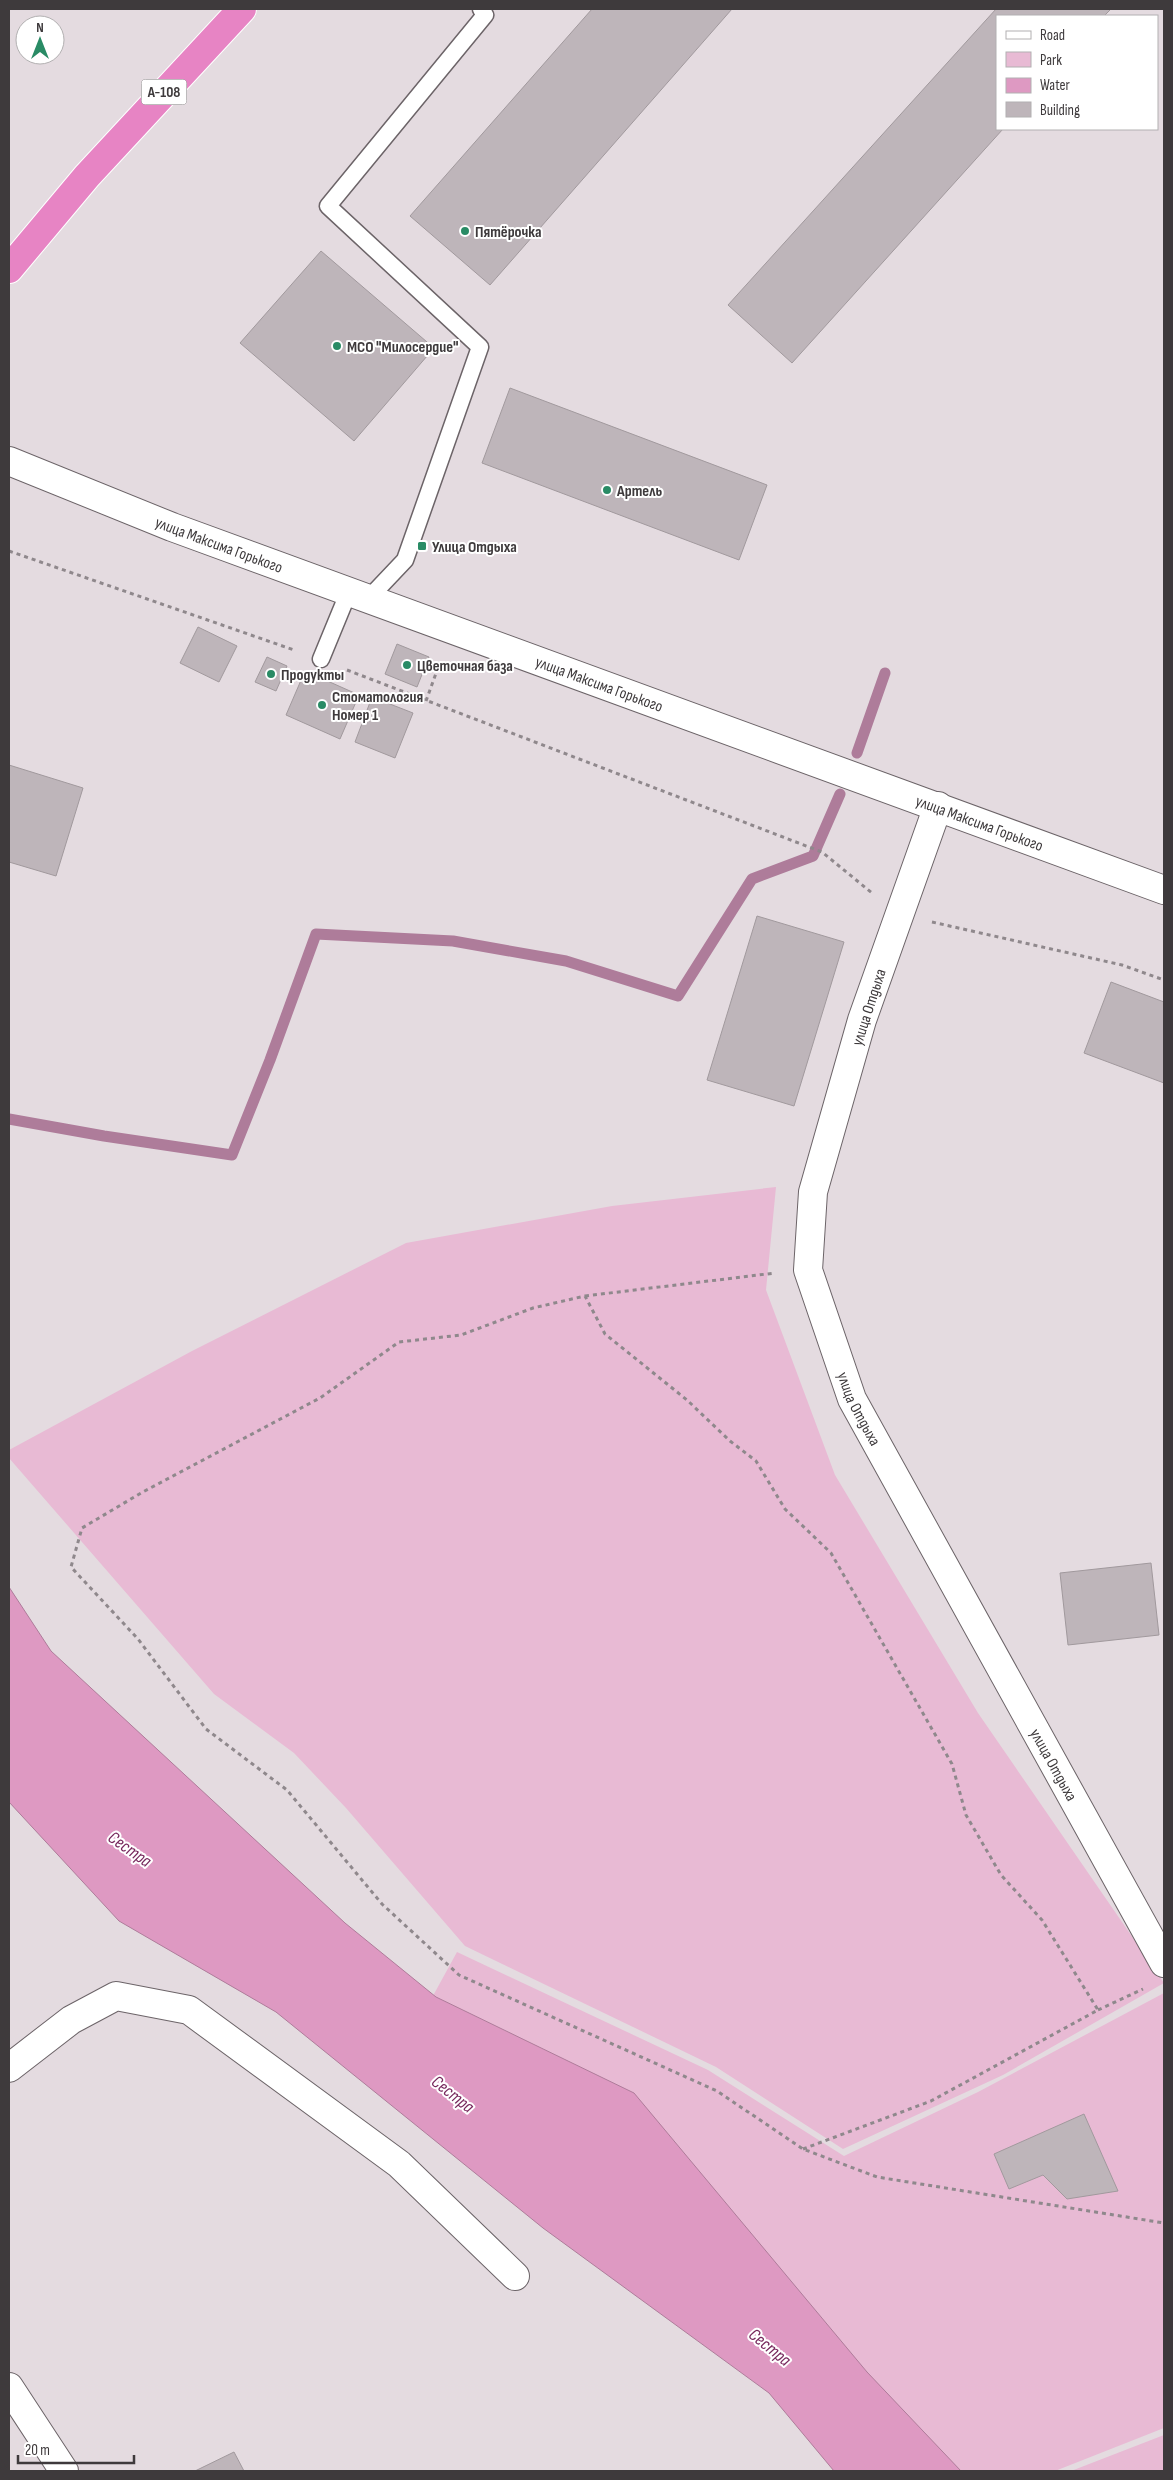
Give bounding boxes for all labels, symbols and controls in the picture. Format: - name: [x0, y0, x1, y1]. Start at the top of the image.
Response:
- north arrow: [15, 15, 65, 65]
- legend: [996, 15, 1158, 130]
- text: N: [36, 19, 44, 36]
- text: Road: [1040, 26, 1065, 45]
- text: Park: [1040, 51, 1062, 70]
- text: Water: [1040, 76, 1071, 95]
- road number: А-108: [142, 80, 186, 104]
- text: Building: [1040, 101, 1080, 120]
- place label: Пятёрочка: [475, 223, 542, 242]
- marker: Пятёрочка: [459, 225, 471, 237]
- place label: МСО "Милосердие": [347, 338, 459, 357]
- marker: МСО "Милосердие": [331, 340, 343, 352]
- place label: Артель: [616, 482, 662, 501]
- marker: Артель: [601, 484, 613, 496]
- street label: улица Максима Горького: [152, 513, 285, 578]
- place label: Улица Отдыха: [432, 538, 517, 557]
- marker: Улица Отдыха: [416, 540, 428, 552]
- street label: улица Максима Горького: [532, 653, 665, 717]
- place label: Цветочная база: [417, 657, 513, 676]
- marker: Цветочная база: [401, 659, 413, 671]
- place label: Продукты: [281, 666, 344, 685]
- marker: Продукты: [265, 668, 277, 680]
- place label: Стоматология Номер 1: [332, 688, 423, 725]
- marker: Стоматология Номер 1: [316, 699, 328, 711]
- street label: улица Максима Горького: [913, 792, 1046, 856]
- street label: улица Отдыха: [848, 967, 891, 1048]
- street label: улица Отдыха: [832, 1370, 884, 1449]
- street label: улица Отдыха: [1025, 1726, 1080, 1805]
- water label: Сестра: [104, 1827, 156, 1872]
- water label: Сестра: [427, 2071, 479, 2118]
- water label: Сестра: [744, 2324, 796, 2371]
- scale bar: [18, 2432, 134, 2464]
- text: 20 m: [25, 2441, 50, 2460]

